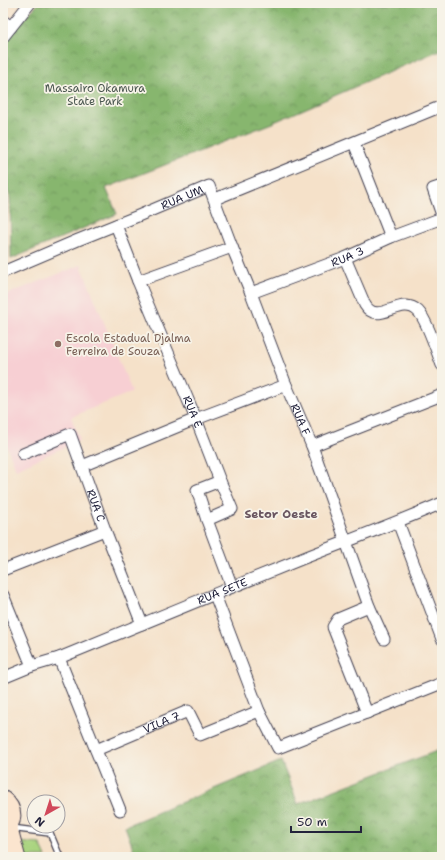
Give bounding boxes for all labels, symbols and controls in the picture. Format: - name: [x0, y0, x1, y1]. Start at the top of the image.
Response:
- park label: Massairo Okamura State Park: [45, 81, 145, 109]
- street label: RUA UM: [159, 182, 206, 213]
- street label: RUA 3: [329, 243, 366, 270]
- place label: Escola Estadual Djalma Ferreira de Souza: [66, 331, 191, 359]
- marker: Escola Estadual Djalma Ferreira de Souza: [53, 339, 63, 349]
- street label: RUA E: [180, 393, 206, 430]
- street label: RUA F: [287, 401, 314, 437]
- street label: RUA C: [83, 487, 109, 524]
- district label: Setor Oeste: [244, 506, 318, 522]
- street label: RUA SETE: [195, 574, 250, 608]
- street label: VILA 7: [141, 708, 182, 737]
- north arrow: [26, 794, 66, 834]
- scale bar: [291, 808, 361, 834]
- text: N: [32, 813, 48, 830]
- text: 50 m: [297, 814, 327, 830]

